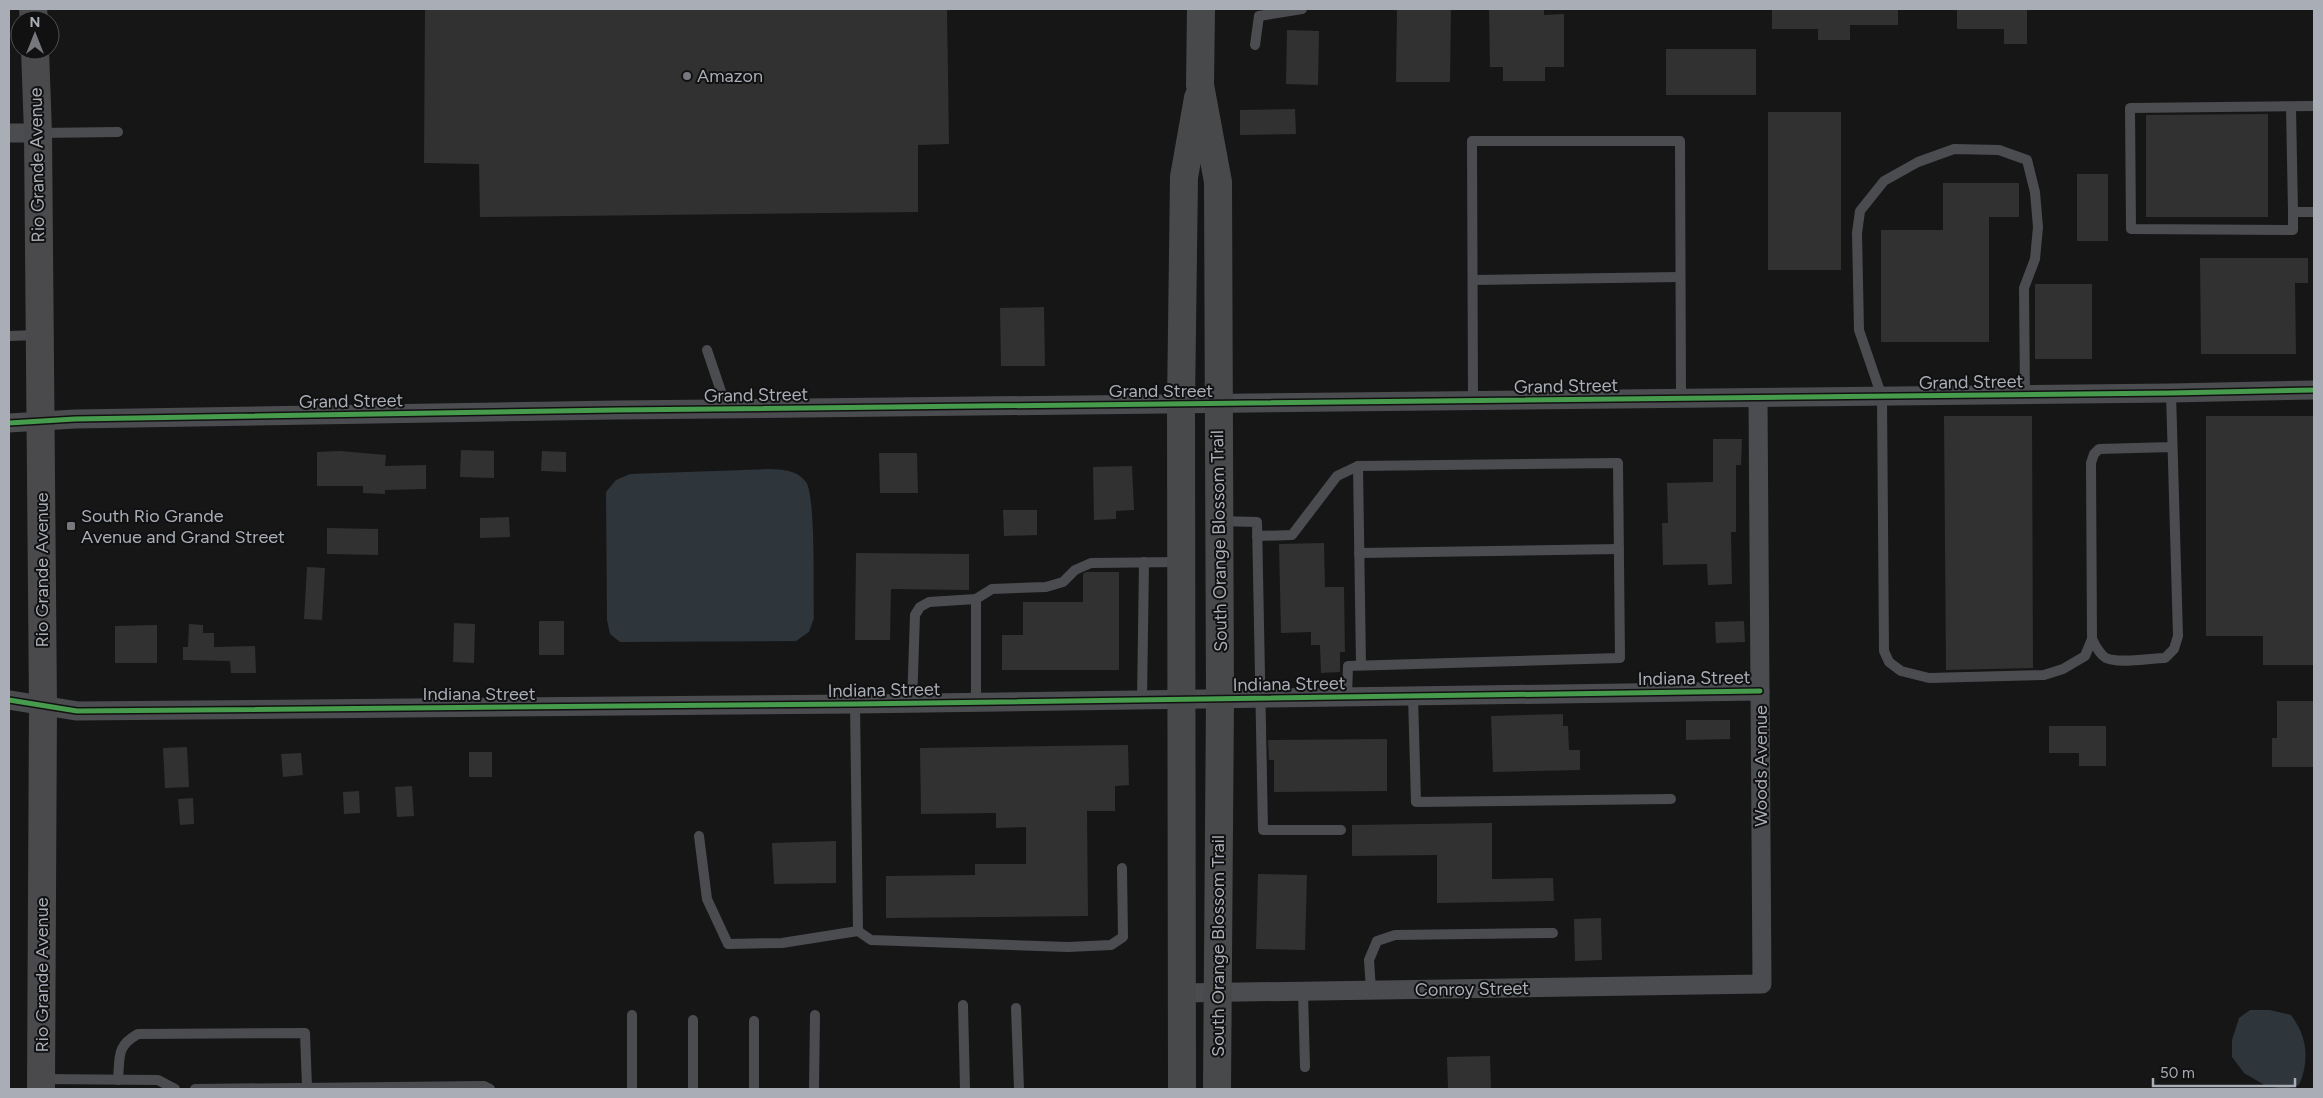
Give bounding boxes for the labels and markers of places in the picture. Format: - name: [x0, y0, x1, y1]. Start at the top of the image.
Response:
- place label: Amazon: [697, 65, 763, 87]
- marker: Amazon: [681, 70, 693, 82]
- place label: South Rio Grande Avenue and Grand Street: [81, 505, 285, 548]
- marker: South Rio Grande Avenue and Grand Street: [65, 520, 77, 532]

